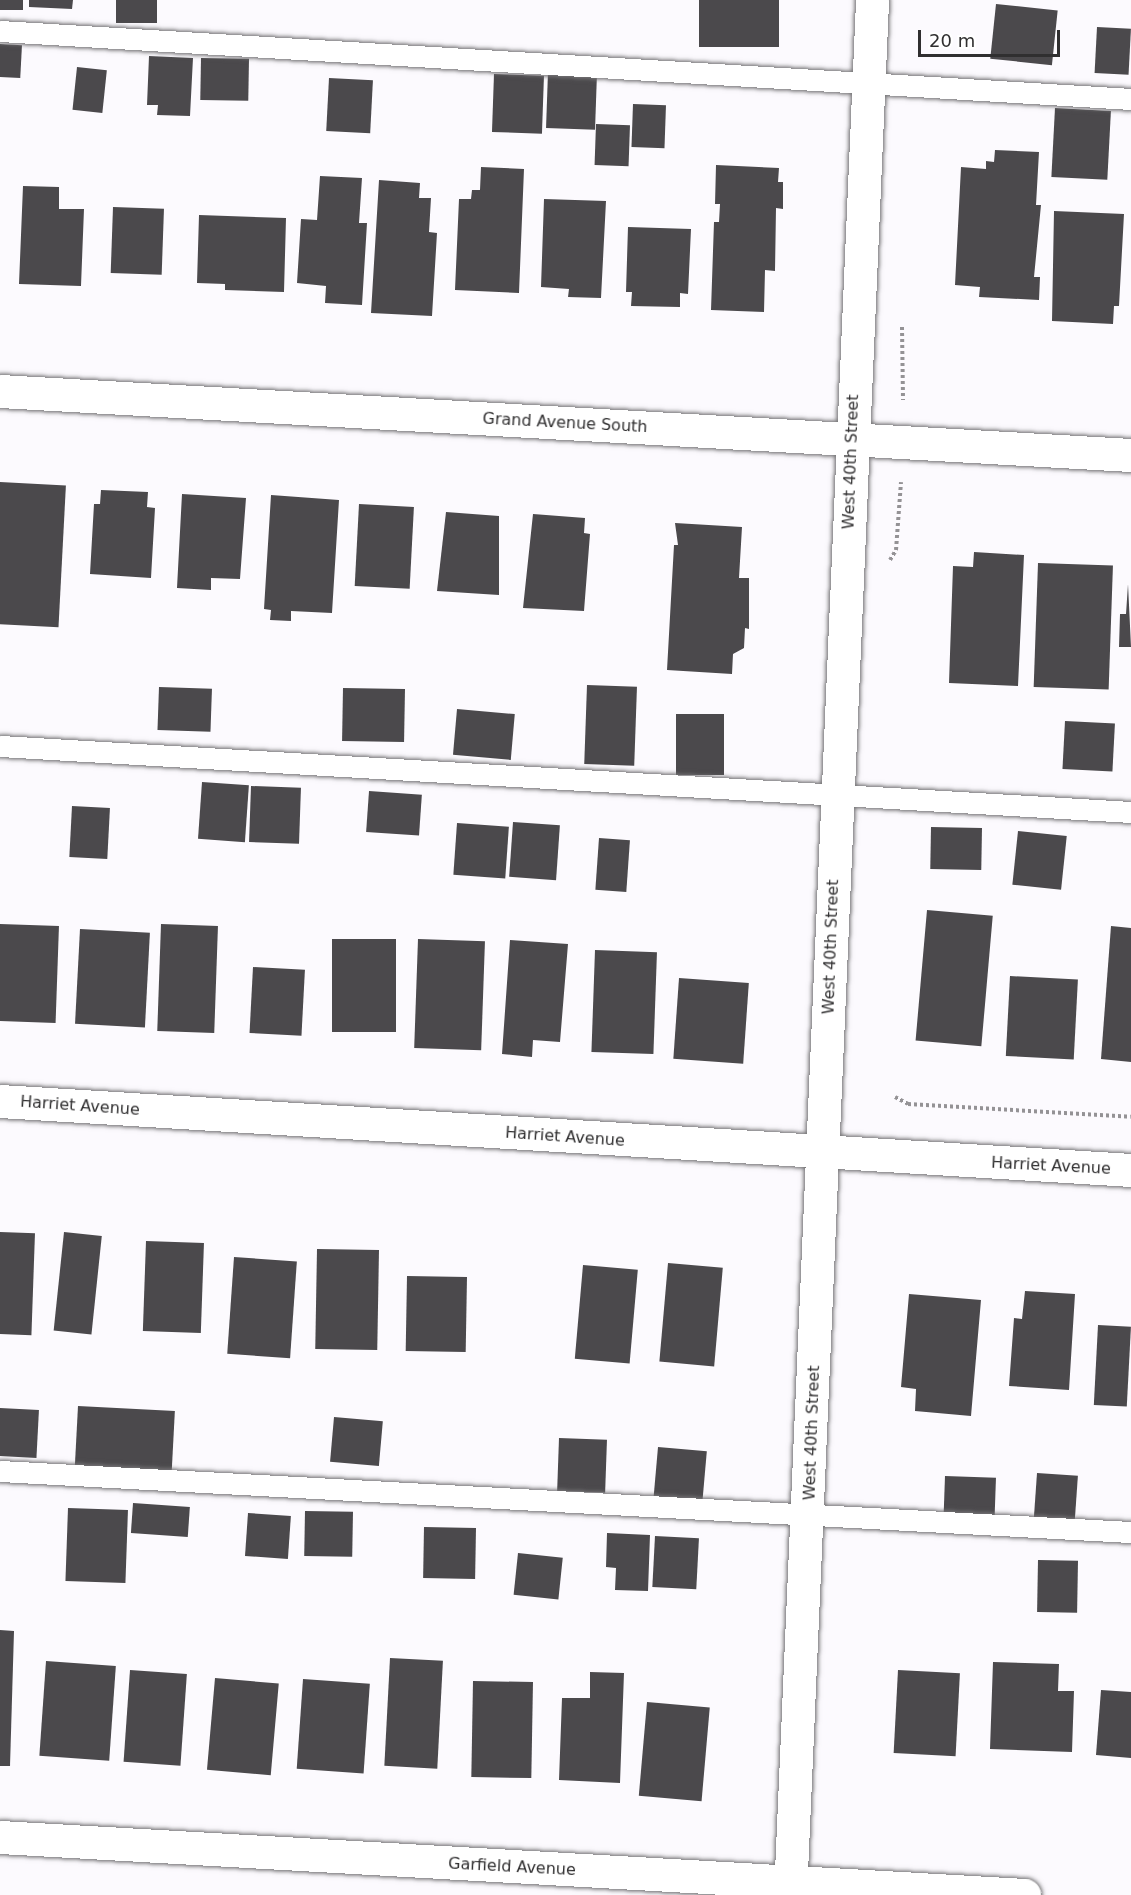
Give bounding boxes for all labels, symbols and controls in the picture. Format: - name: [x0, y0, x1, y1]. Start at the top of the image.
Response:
- scale bar: [921, 18, 1064, 56]
- text: 20 m: [929, 30, 975, 51]
- street label: West 40th Street: [839, 394, 863, 530]
- street label: Grand Avenue South: [482, 409, 648, 437]
- street label: West 40th Street: [819, 879, 843, 1015]
- street label: Harriet Avenue: [20, 1092, 140, 1120]
- street label: Harriet Avenue: [505, 1123, 625, 1151]
- street label: Harriet Avenue: [991, 1153, 1111, 1179]
- street label: West 40th Street: [800, 1365, 824, 1501]
- street label: Garfield Avenue: [448, 1854, 576, 1880]

